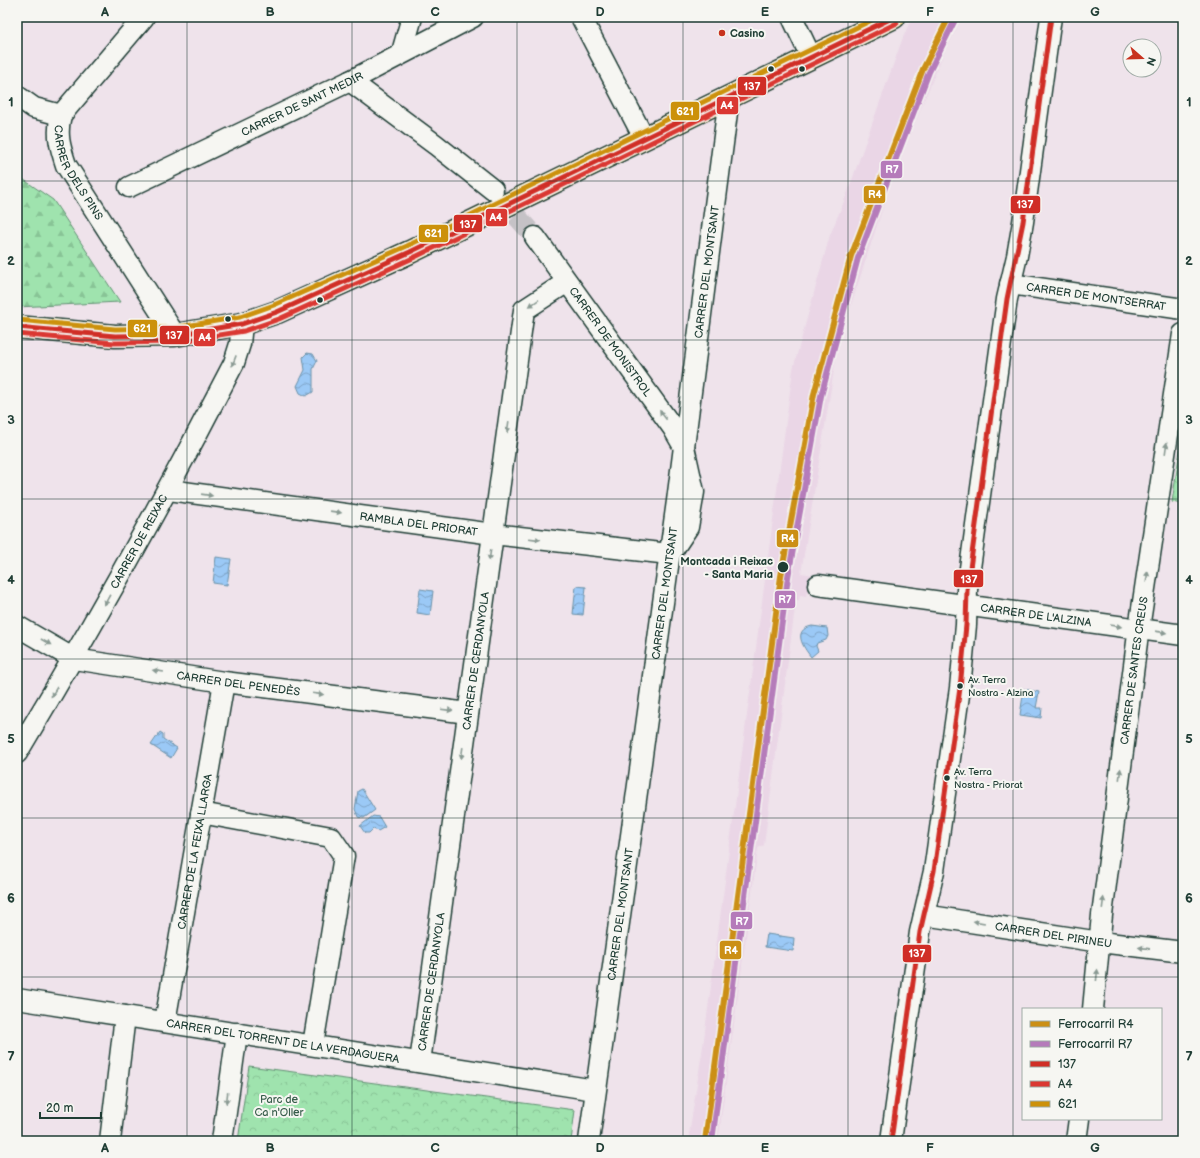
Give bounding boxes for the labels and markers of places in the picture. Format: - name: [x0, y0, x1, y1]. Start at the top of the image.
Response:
- place label: Casino: [730, 27, 765, 40]
- marker: Casino: [717, 28, 727, 38]
- unlabelled marker: [766, 64, 776, 74]
- unlabelled marker: [797, 64, 807, 74]
- unlabelled marker: [315, 295, 325, 305]
- unlabelled marker: [223, 314, 233, 324]
- place label: Montcada i Reixac - Santa Maria: [680, 555, 773, 581]
- marker: Montcada i Reixac - Santa Maria: [776, 560, 790, 574]
- place label: Av. Terra Nostra - Alzina: [968, 674, 1034, 699]
- marker: Av. Terra Nostra - Alzina: [955, 681, 965, 691]
- place label: Av. Terra Nostra - Priorat: [954, 766, 1023, 791]
- marker: Av. Terra Nostra - Priorat: [942, 773, 952, 783]

